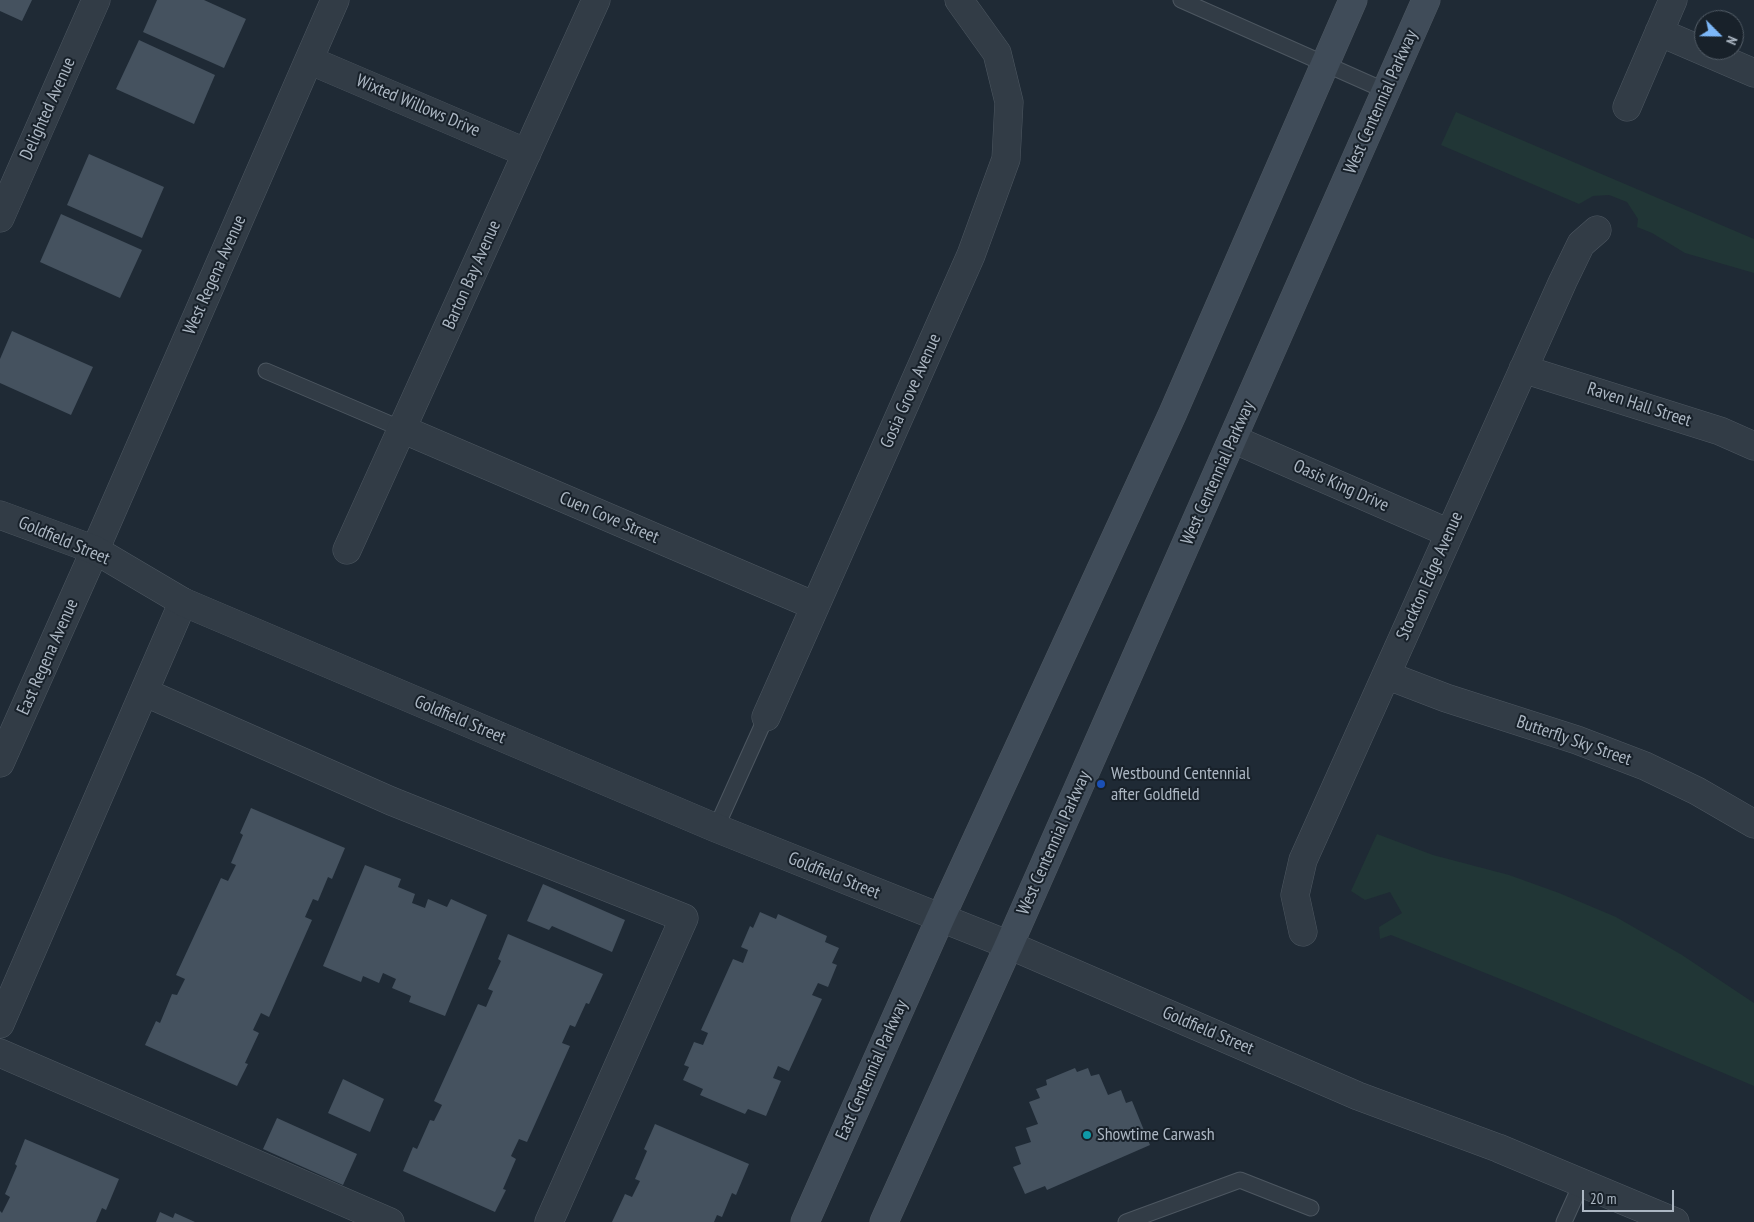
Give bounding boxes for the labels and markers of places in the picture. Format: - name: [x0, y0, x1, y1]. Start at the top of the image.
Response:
- place label: Westbound Centennial after Goldfield: [1111, 763, 1250, 806]
- marker: Westbound Centennial after Goldfield: [1095, 778, 1107, 790]
- place label: Showtime Carwash: [1097, 1124, 1215, 1146]
- marker: Showtime Carwash: [1081, 1129, 1093, 1141]

